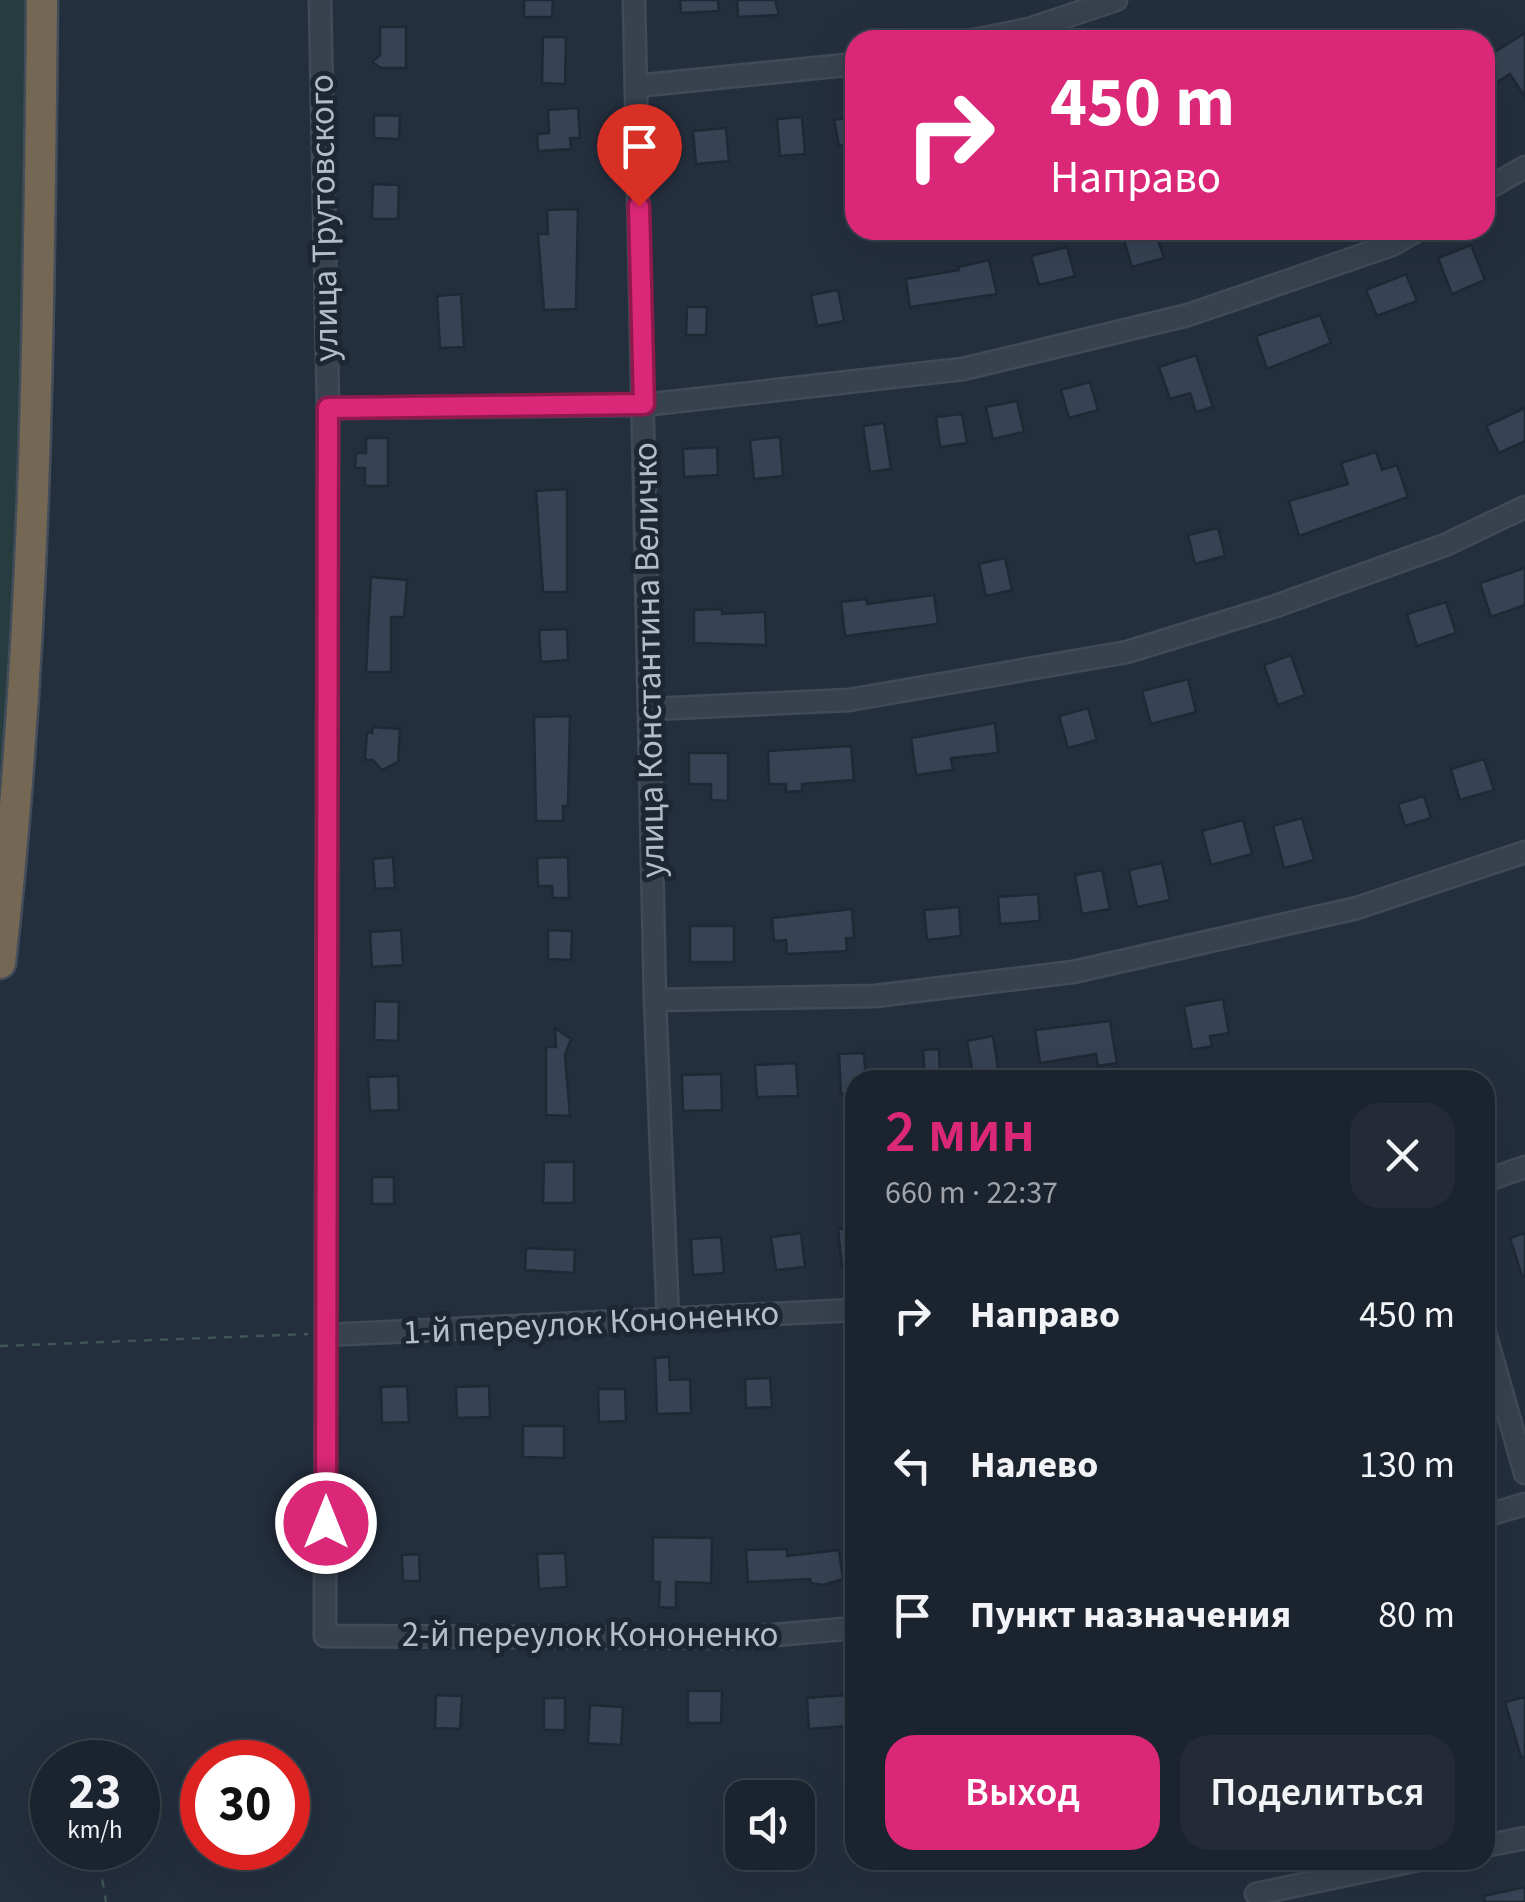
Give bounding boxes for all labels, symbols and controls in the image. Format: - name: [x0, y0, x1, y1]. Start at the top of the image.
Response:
- text: 450 m: [1050, 53, 1235, 153]
- icon: right: [885, 70, 1015, 200]
- street label: улица Трутовского: [296, 74, 352, 362]
- pin: [597, 104, 682, 207]
- icon: arrive: [612, 119, 667, 174]
- text: Направо: [1050, 146, 1221, 210]
- street label: улица Константина Величко: [620, 442, 678, 878]
- text: 2 мин: [885, 1090, 1035, 1175]
- button: close: [1350, 1103, 1455, 1208]
- text: 660 m · 22:37: [885, 1170, 1058, 1216]
- street label: 1-й переулок Кононенко: [402, 1288, 780, 1358]
- icon: right: [885, 1288, 940, 1343]
- text: Направо: [970, 1288, 1120, 1342]
- text: 450 m: [1359, 1288, 1455, 1342]
- icon: left: [885, 1438, 940, 1493]
- text: Налево: [970, 1438, 1098, 1492]
- text: 130 m: [1359, 1438, 1455, 1492]
- position arrow: [274, 1471, 378, 1575]
- icon: arrive: [885, 1588, 940, 1643]
- text: Пункт назначения: [970, 1588, 1291, 1642]
- text: 80 m: [1378, 1588, 1455, 1642]
- street label: 2-й переулок Кононенко: [402, 1610, 778, 1660]
- button: Выход: [885, 1735, 1160, 1850]
- button: Поделиться: [1180, 1735, 1455, 1850]
- speed limit sign: 30: [180, 1740, 310, 1870]
- text: 23: [69, 1757, 121, 1828]
- map controls: [725, 1780, 815, 1870]
- button: sound: [725, 1780, 815, 1870]
- text: km/h: [67, 1812, 123, 1848]

